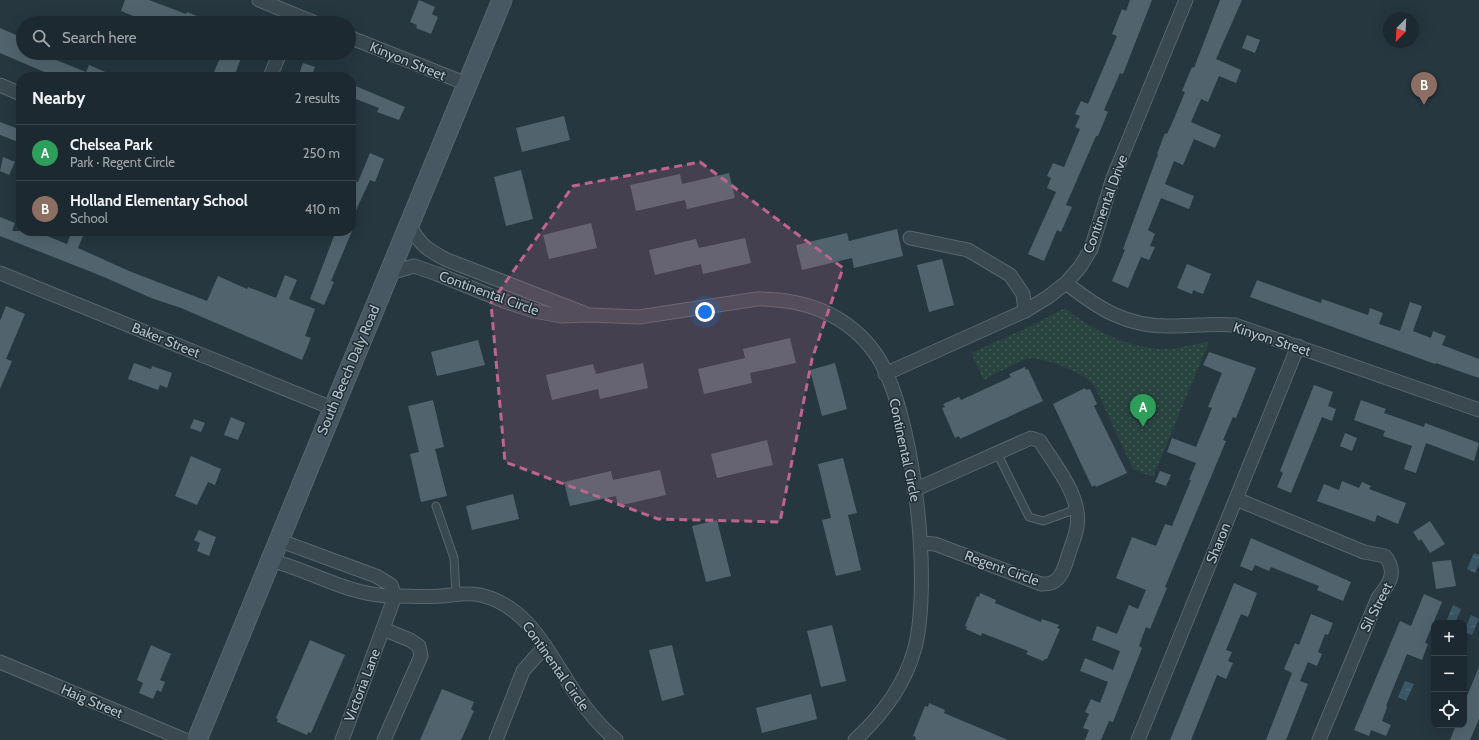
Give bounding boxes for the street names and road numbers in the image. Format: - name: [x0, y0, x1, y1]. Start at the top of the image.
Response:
- street label: Kinyon Street: [367, 38, 449, 85]
- street label: Continental Drive: [1079, 152, 1131, 256]
- street label: Continental Circle: [437, 267, 541, 319]
- street label: South Beech Daly Road: [313, 302, 383, 438]
- street label: Baker Street: [129, 318, 203, 362]
- street label: Kinyon Street: [1231, 318, 1313, 360]
- street label: Continental Circle: [885, 397, 925, 503]
- street label: Sharon: [1202, 520, 1234, 566]
- street label: Regent Circle: [962, 546, 1042, 590]
- street label: Sil Street: [1356, 579, 1396, 635]
- street label: Continental Circle: [518, 618, 594, 714]
- street label: Victoria Lane: [340, 646, 384, 724]
- street label: Haig Street: [58, 680, 126, 722]

